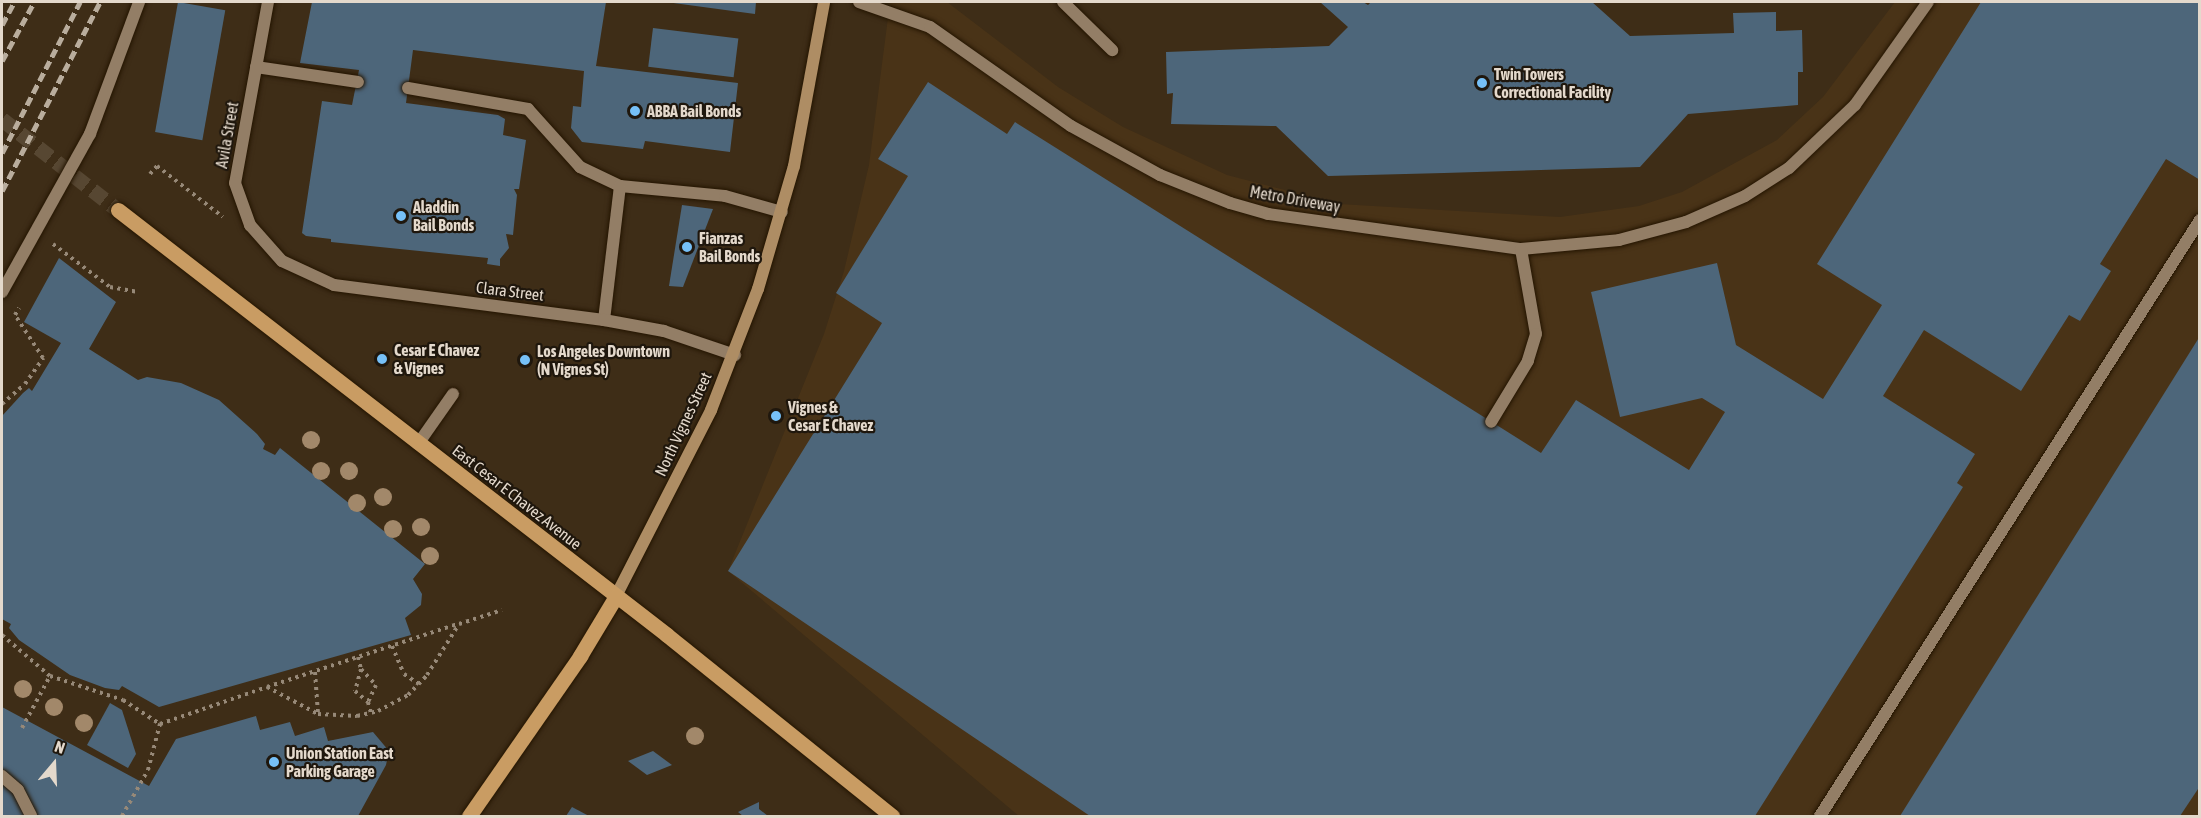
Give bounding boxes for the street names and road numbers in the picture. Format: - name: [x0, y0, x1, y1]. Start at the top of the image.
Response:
- street label: Avila Street: [212, 100, 242, 170]
- street label: Metro Driveway: [1248, 182, 1342, 216]
- street label: Clara Street: [475, 277, 545, 305]
- street label: North Vignes Street: [651, 369, 715, 479]
- street label: East Cesar E Chavez Avenue: [449, 441, 585, 553]

